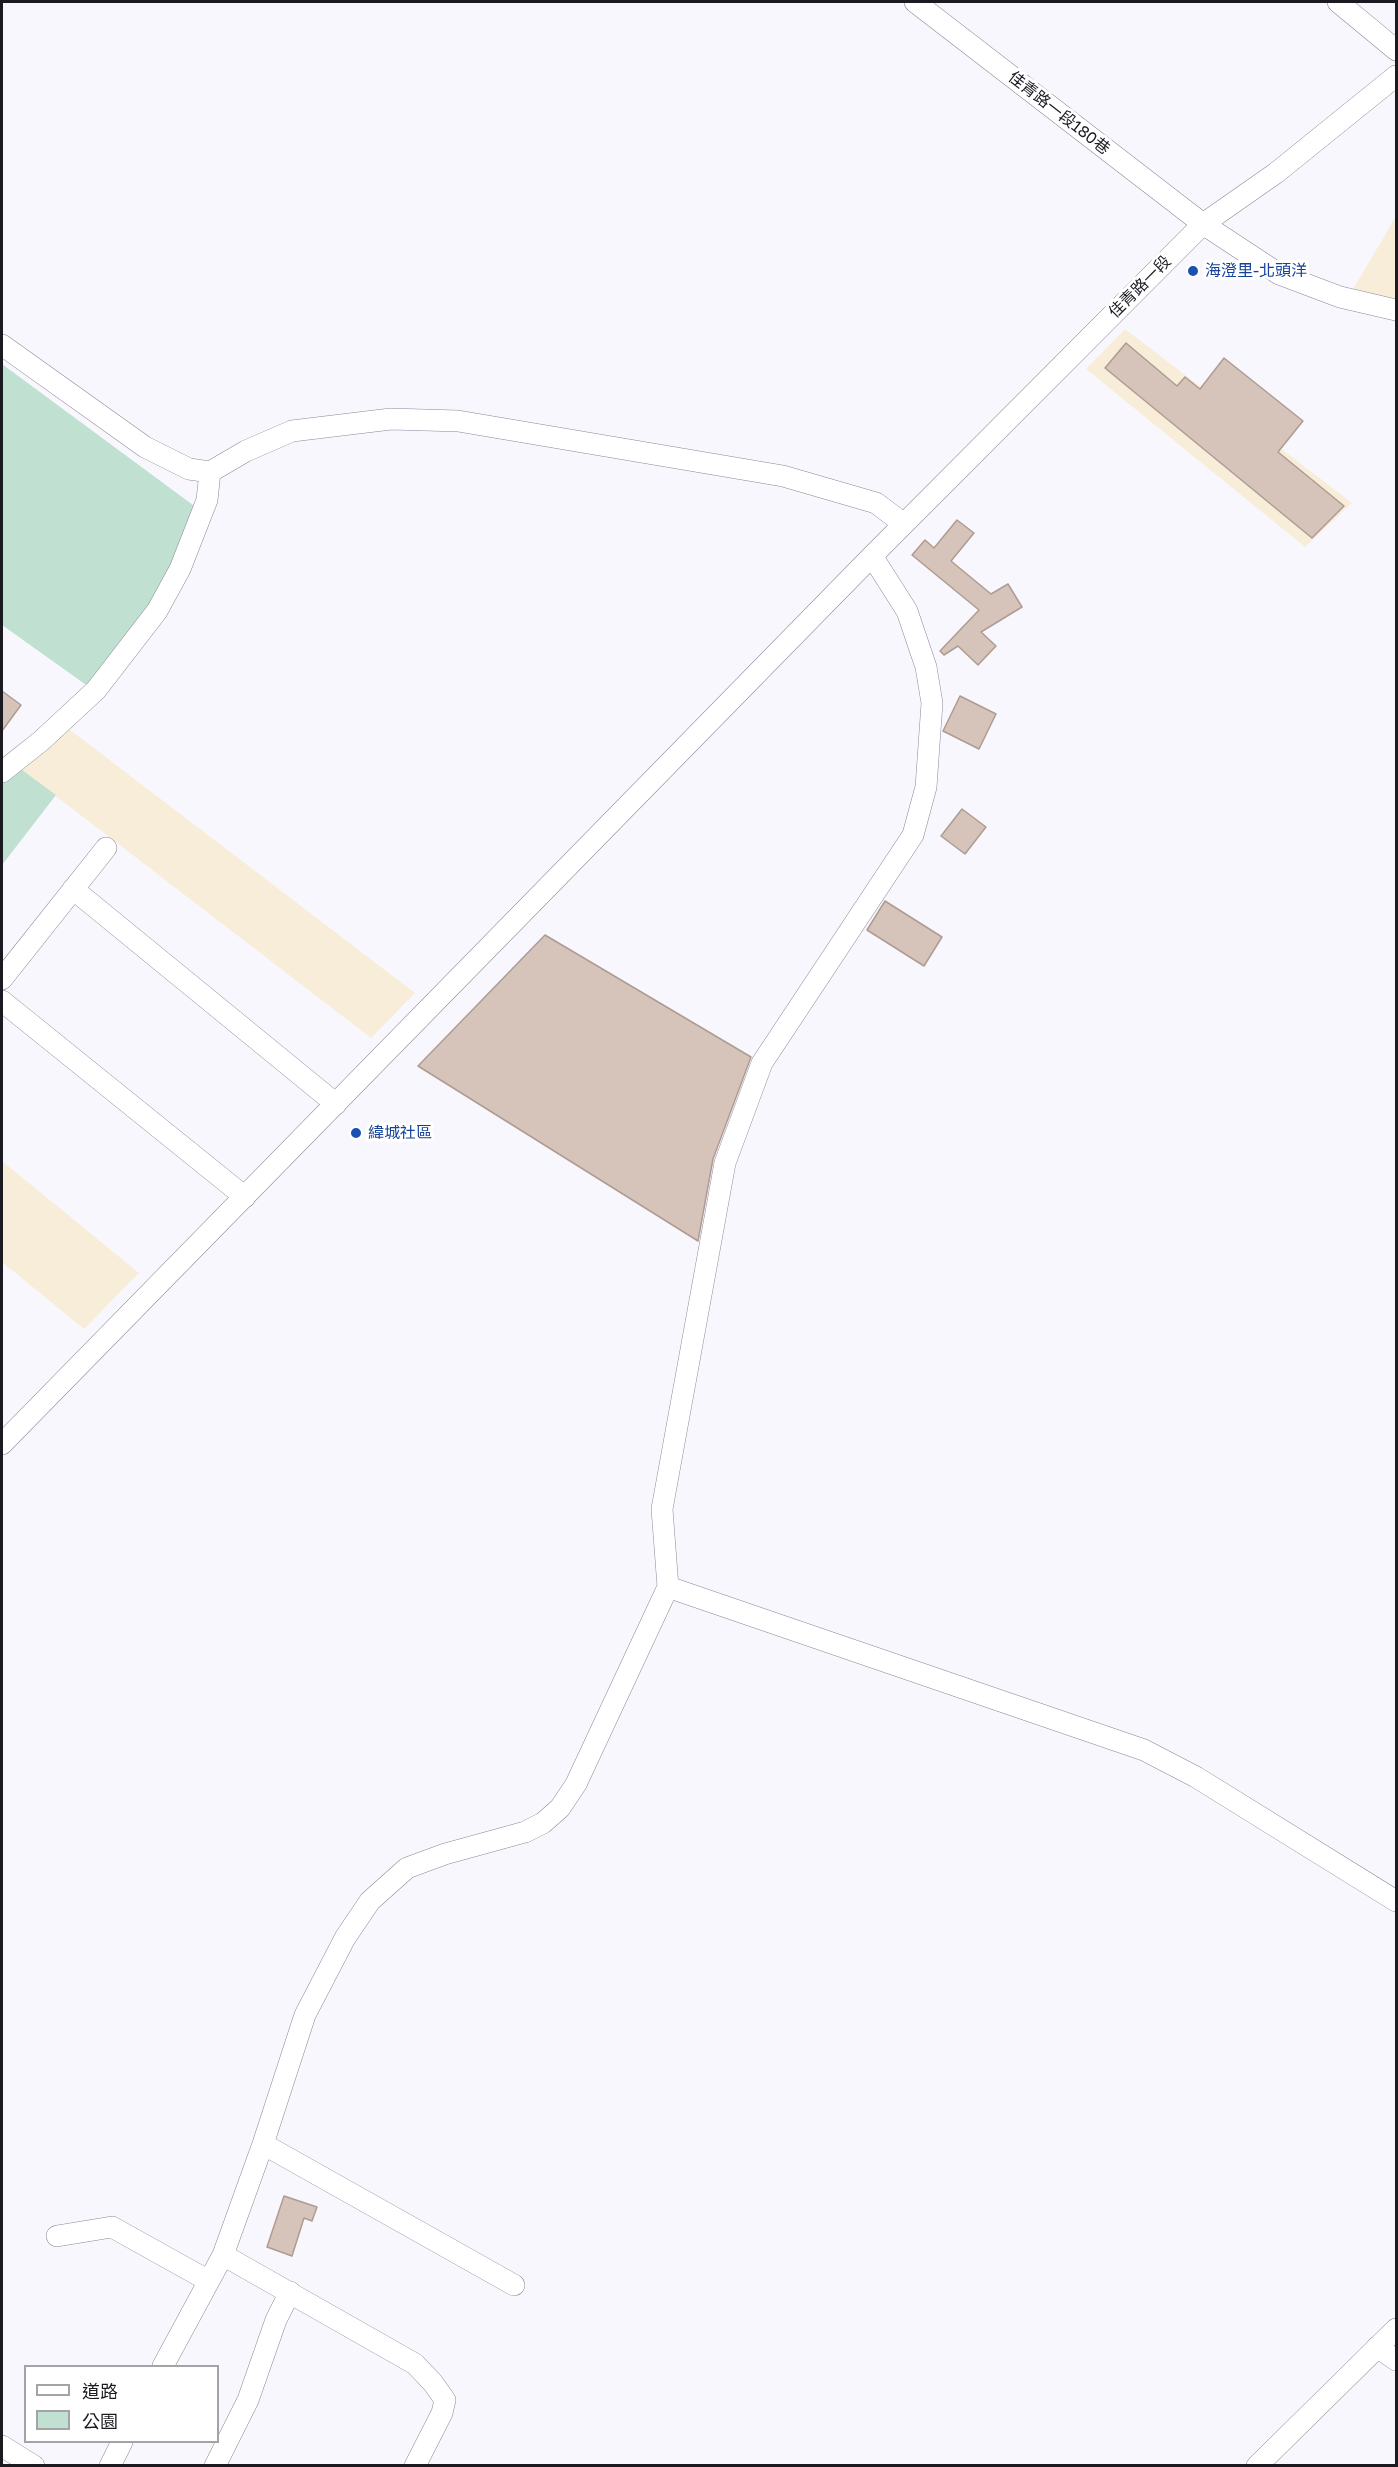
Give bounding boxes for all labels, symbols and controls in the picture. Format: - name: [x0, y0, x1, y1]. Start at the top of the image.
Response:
- street label: 佳青路一段180巷: [1004, 67, 1114, 159]
- street label: 佳青路一段: [1105, 252, 1175, 322]
- place label: 海澄里-北頭洋: [1205, 261, 1307, 281]
- marker: 海澄里-北頭洋: [1186, 264, 1200, 278]
- place label: 緯城社區: [368, 1123, 432, 1143]
- marker: 緯城社區: [349, 1126, 363, 1140]
- legend: [24, 2365, 219, 2443]
- text: 道路: [82, 2380, 118, 2402]
- text: 公園: [82, 2410, 118, 2432]

